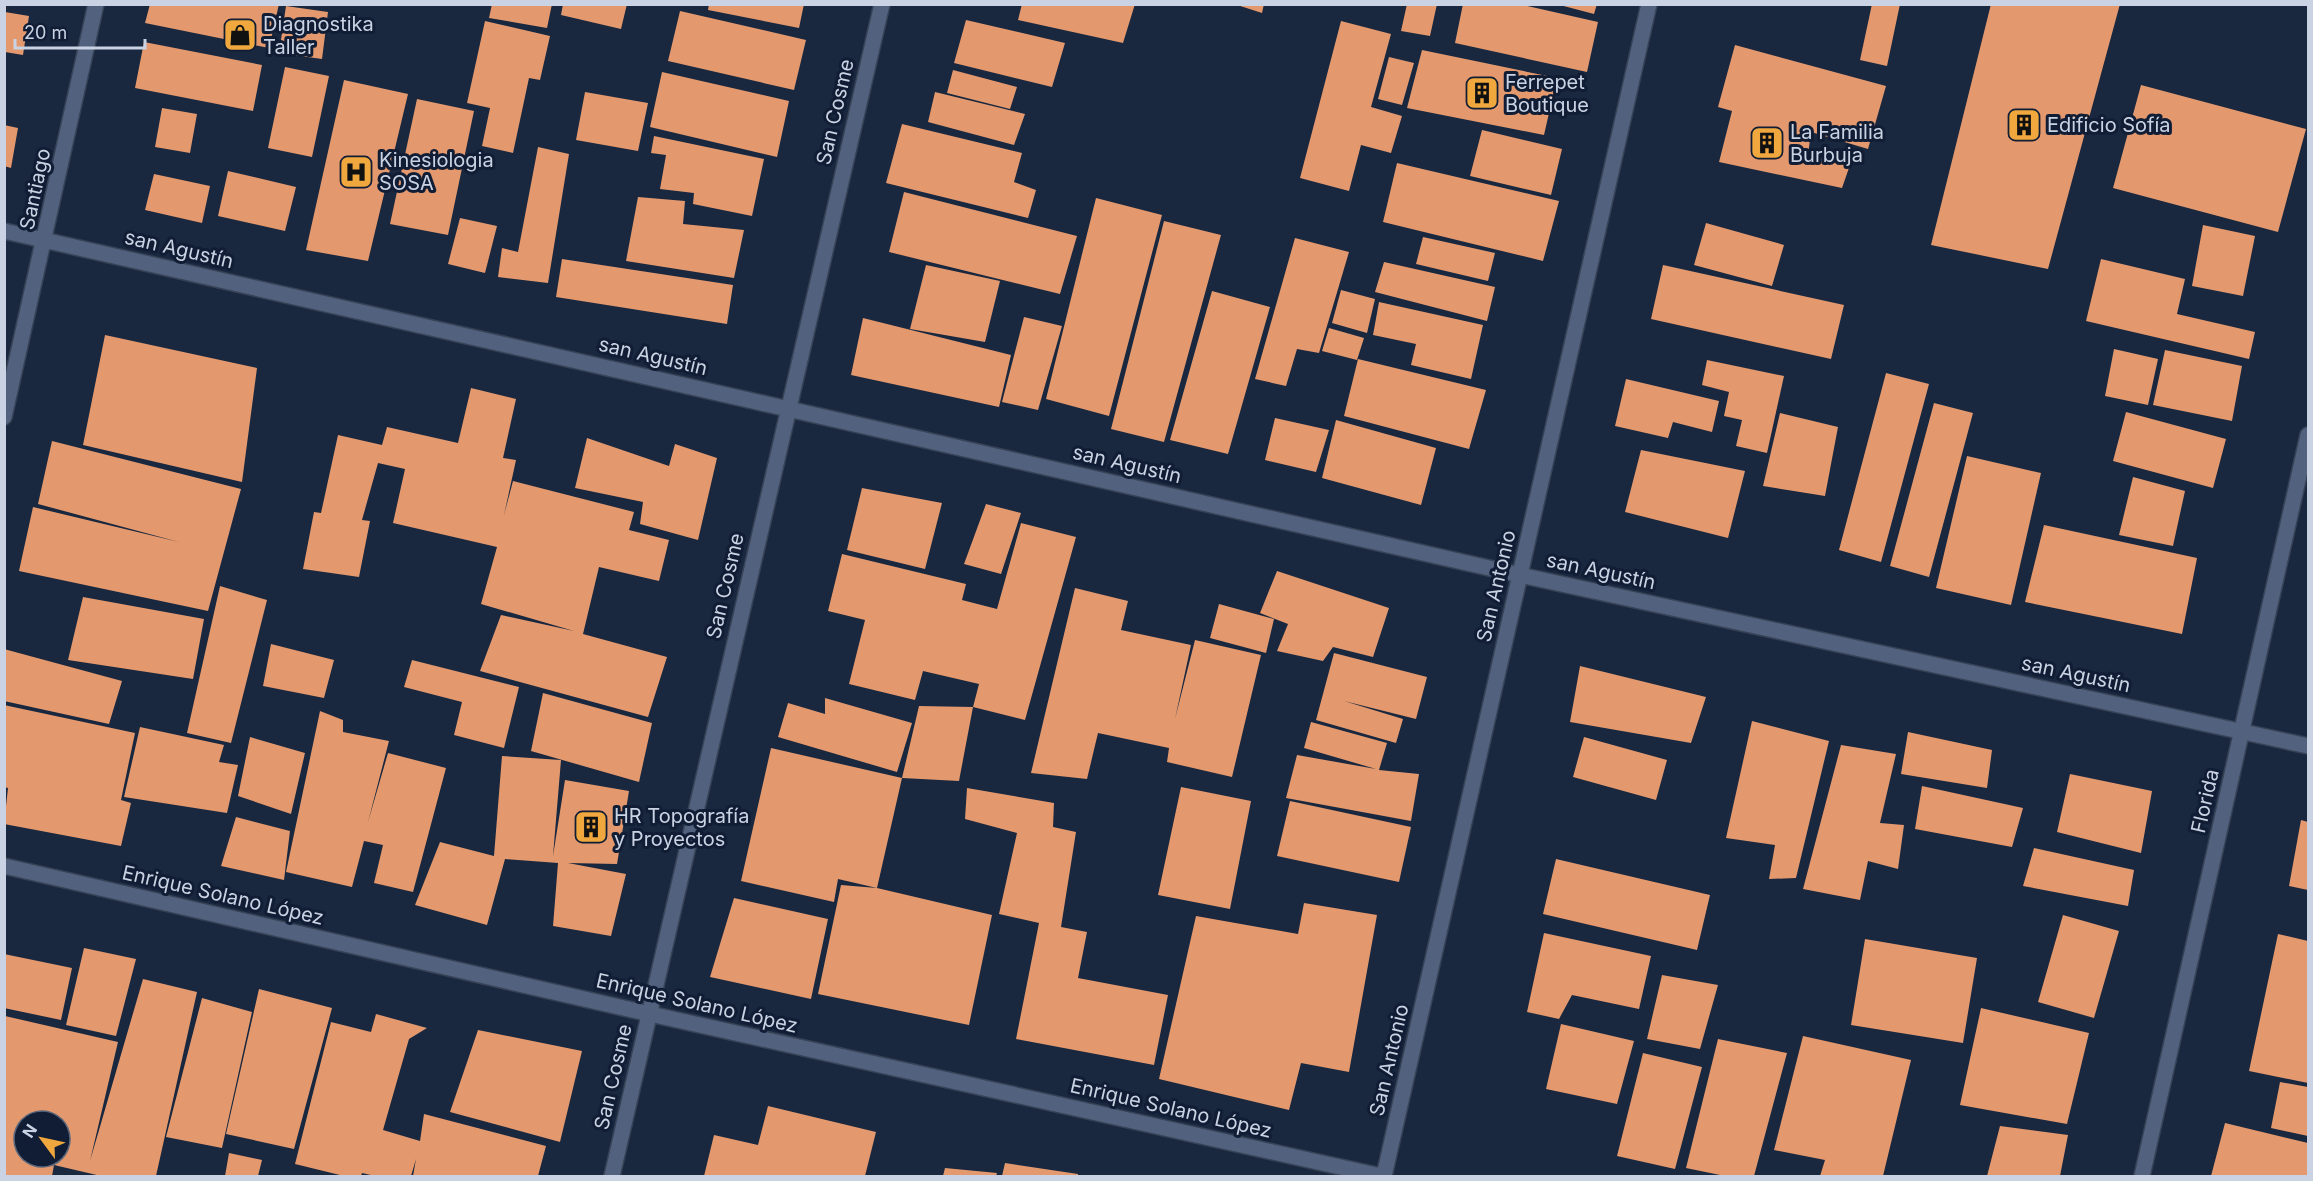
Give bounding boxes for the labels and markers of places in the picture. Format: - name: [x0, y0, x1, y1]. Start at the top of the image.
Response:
- place label: Diagnostika Taller: [263, 12, 374, 59]
- shop icon: Diagnostika Taller: [222, 17, 258, 53]
- place label: Ferrepet Boutique: [1505, 70, 1589, 117]
- building icon: Ferrepet Boutique: [1464, 75, 1500, 111]
- building icon: Edificio Sofía: [2006, 107, 2042, 143]
- place label: Edificio Sofía: [2047, 113, 2171, 137]
- place label: La Familia Burbuja: [1790, 120, 1884, 167]
- building icon: La Familia Burbuja: [1749, 125, 1785, 161]
- place label: Kinesiologia SOSA: [379, 148, 494, 195]
- hospital icon: Kinesiologia SOSA: [338, 154, 374, 190]
- place label: HR Topografía y Proyectos: [614, 804, 749, 851]
- building icon: HR Topografía y Proyectos: [573, 809, 609, 845]

